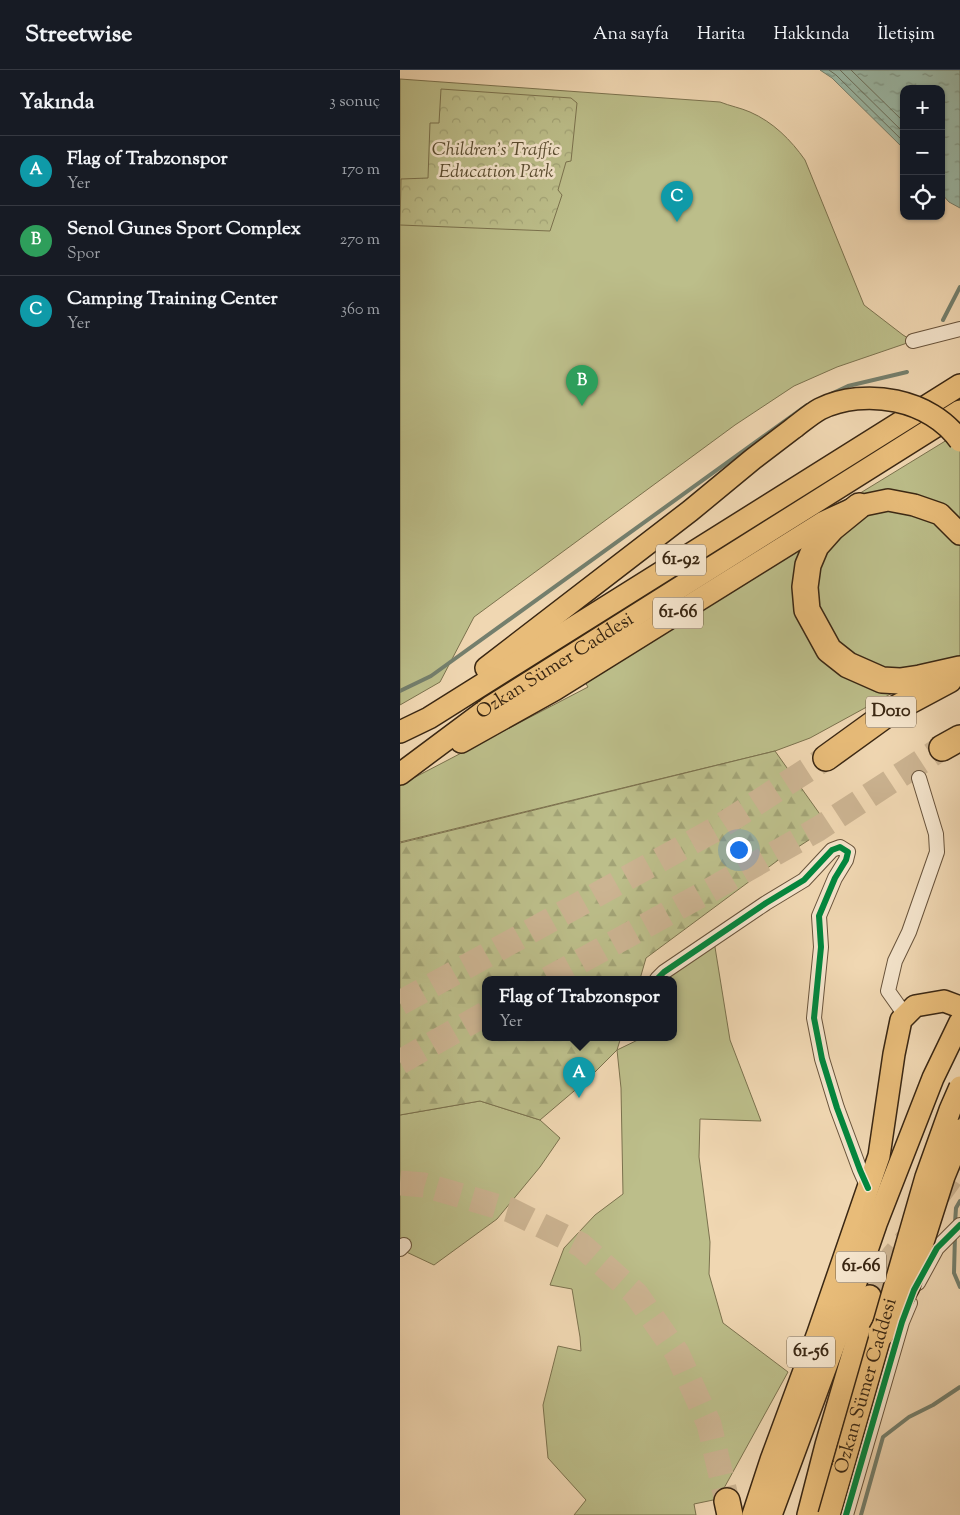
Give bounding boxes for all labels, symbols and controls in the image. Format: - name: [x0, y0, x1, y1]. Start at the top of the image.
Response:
- text: Streetwise: [25, 18, 132, 52]
- text: Ana sayfa: [593, 22, 669, 48]
- text: Harita: [697, 22, 745, 48]
- text: Hakkında: [773, 22, 850, 48]
- text: İletişim: [878, 22, 935, 48]
- map controls: [900, 85, 945, 220]
- button: +: [900, 85, 945, 130]
- text: Yakında: [20, 88, 94, 118]
- text: 3 sonuç: [329, 91, 380, 114]
- button: −: [900, 130, 945, 175]
- park label: Children's Traffic Education Park: [432, 137, 560, 186]
- text: Flag of Trabzonspor: [67, 146, 228, 173]
- text: A: [30, 159, 43, 182]
- text: 170 m: [342, 159, 380, 182]
- text: Yer: [67, 173, 90, 196]
- button: locate: [900, 175, 945, 220]
- pin: C: [661, 181, 693, 222]
- text: Senol Gunes Sport Complex: [67, 216, 301, 243]
- text: B: [31, 229, 41, 252]
- text: 270 m: [340, 229, 380, 252]
- text: Spor: [67, 243, 100, 266]
- text: Camping Training Center: [67, 286, 278, 313]
- text: C: [30, 299, 42, 322]
- text: 360 m: [341, 299, 380, 322]
- text: Yer: [67, 313, 90, 336]
- pin: B: [566, 365, 598, 406]
- road number: 61-92: [656, 544, 706, 576]
- road number: 61-66: [653, 598, 703, 628]
- street label: Özkan Sümer Caddesi: [471, 606, 639, 726]
- road number: D010: [866, 696, 916, 728]
- your location: [726, 837, 752, 863]
- popup: [482, 976, 677, 1041]
- text: Flag of Trabzonspor: [499, 984, 660, 1011]
- text: Yer: [499, 1011, 522, 1034]
- pin: A: [563, 1057, 595, 1098]
- road number: 61-66: [836, 1252, 886, 1282]
- street label: Özkan Sümer Caddesi: [828, 1295, 904, 1477]
- road number: 61-56: [787, 1336, 835, 1368]

